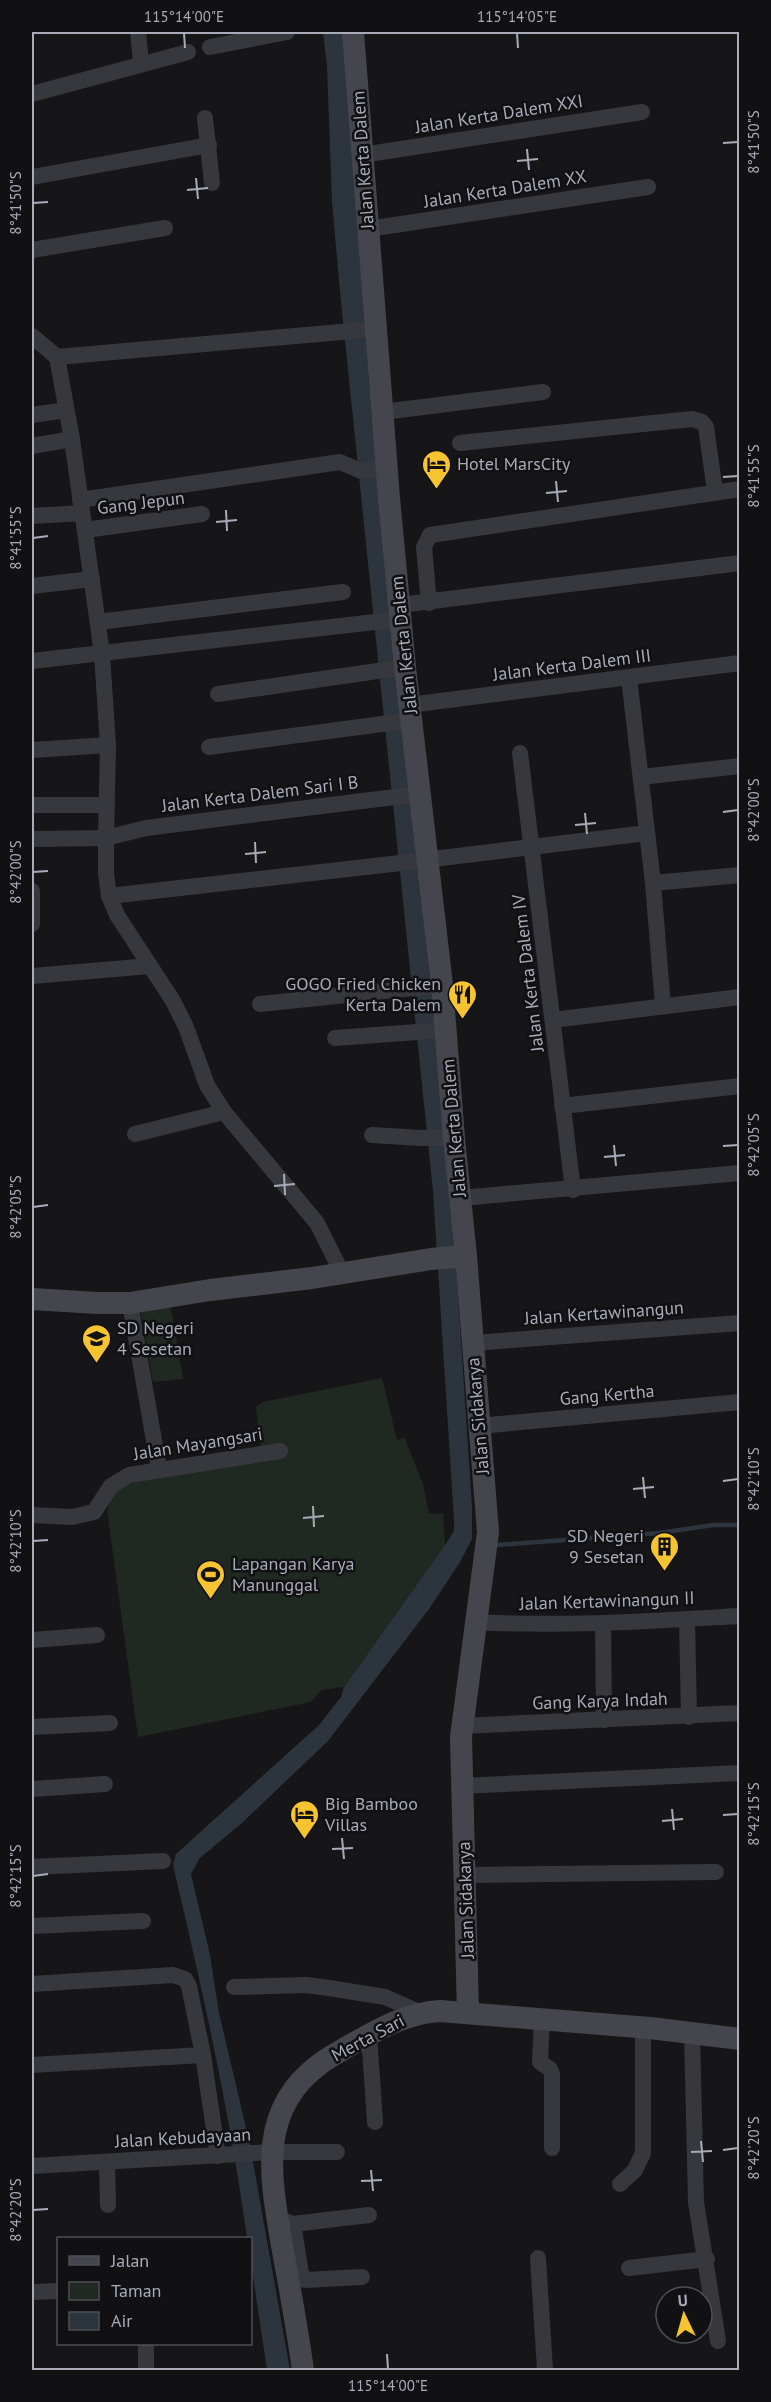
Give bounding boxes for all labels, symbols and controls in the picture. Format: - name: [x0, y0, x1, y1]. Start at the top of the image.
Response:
- text: 115°14'00"E: [144, 7, 224, 26]
- text: 115°14'05"E: [477, 7, 557, 26]
- street label: Jalan Kerta Dalem XXI: [412, 89, 585, 138]
- street label: Jalan Kerta Dalem: [346, 90, 379, 231]
- text: 8°41'50"S: [744, 110, 763, 174]
- street label: Jalan Kerta Dalem XX: [421, 164, 588, 213]
- text: 8°41'50"S: [6, 171, 25, 235]
- text: 8°41'55"S: [744, 444, 763, 508]
- hotel icon: Hotel MarsCity: [420, 448, 452, 490]
- place label: Hotel MarsCity: [457, 452, 571, 475]
- street label: Gang Jepun: [96, 486, 186, 519]
- text: 8°41'55"S: [6, 506, 25, 570]
- street label: Jalan Kerta Dalem: [385, 575, 422, 716]
- street label: Jalan Kerta Dalem III: [491, 643, 652, 686]
- street label: Jalan Kerta Dalem Sari I B: [159, 770, 360, 817]
- text: 8°42'00"S: [744, 778, 763, 842]
- text: 8°42'00"S: [6, 840, 25, 904]
- street label: Jalan Kerta Dalem IV: [506, 892, 549, 1054]
- place label: GOGO Fried Chicken Kerta Dalem: [285, 972, 441, 1016]
- restaurant icon: GOGO Fried Chicken Kerta Dalem: [446, 978, 478, 1020]
- street label: Jalan Kerta Dalem: [436, 1058, 471, 1199]
- text: 8°42'05"S: [744, 1113, 763, 1177]
- text: 8°42'05"S: [6, 1175, 25, 1239]
- street label: Jalan Kertawinangun: [522, 1295, 684, 1330]
- place label: SD Negeri 4 Sesetan: [117, 1316, 194, 1360]
- school or university icon: SD Negeri 4 Sesetan: [80, 1322, 112, 1364]
- street label: Jalan Sidakarya: [461, 1357, 494, 1476]
- street label: Gang Kertha: [559, 1379, 655, 1410]
- street label: Jalan Mayangsari: [131, 1422, 264, 1465]
- text: 8°42'10"S: [744, 1447, 763, 1511]
- text: 8°42'10"S: [6, 1509, 25, 1573]
- place label: SD Negeri 9 Sesetan: [567, 1524, 644, 1568]
- building icon: SD Negeri 9 Sesetan: [649, 1530, 681, 1572]
- place label: Lapangan Karya Manunggal: [232, 1552, 354, 1596]
- sports icon: Lapangan Karya Manunggal: [195, 1558, 227, 1600]
- street label: Jalan Kertawinangun II: [518, 1586, 695, 1615]
- street label: Gang Karya Indah: [532, 1687, 668, 1714]
- text: 8°42'15"S: [744, 1782, 763, 1846]
- place label: Big Bamboo Villas: [324, 1792, 418, 1836]
- hotel icon: Big Bamboo Villas: [288, 1798, 320, 1840]
- street label: Jalan Sidakarya: [452, 1841, 479, 1960]
- text: 8°42'15"S: [6, 1844, 25, 1908]
- street label: Merta Sari: [327, 2009, 408, 2066]
- text: 8°42'20"S: [744, 2116, 763, 2180]
- street label: Jalan Kebudayaan: [113, 2122, 252, 2153]
- text: 8°42'20"S: [6, 2178, 25, 2242]
- legend: [57, 2237, 252, 2345]
- text: Jalan: [110, 2249, 149, 2272]
- text: Taman: [111, 2279, 161, 2302]
- north arrow: [654, 2285, 714, 2345]
- text: U: [677, 2290, 689, 2310]
- text: Air: [111, 2309, 132, 2332]
- text: 115°14'00"E: [348, 2376, 428, 2395]

